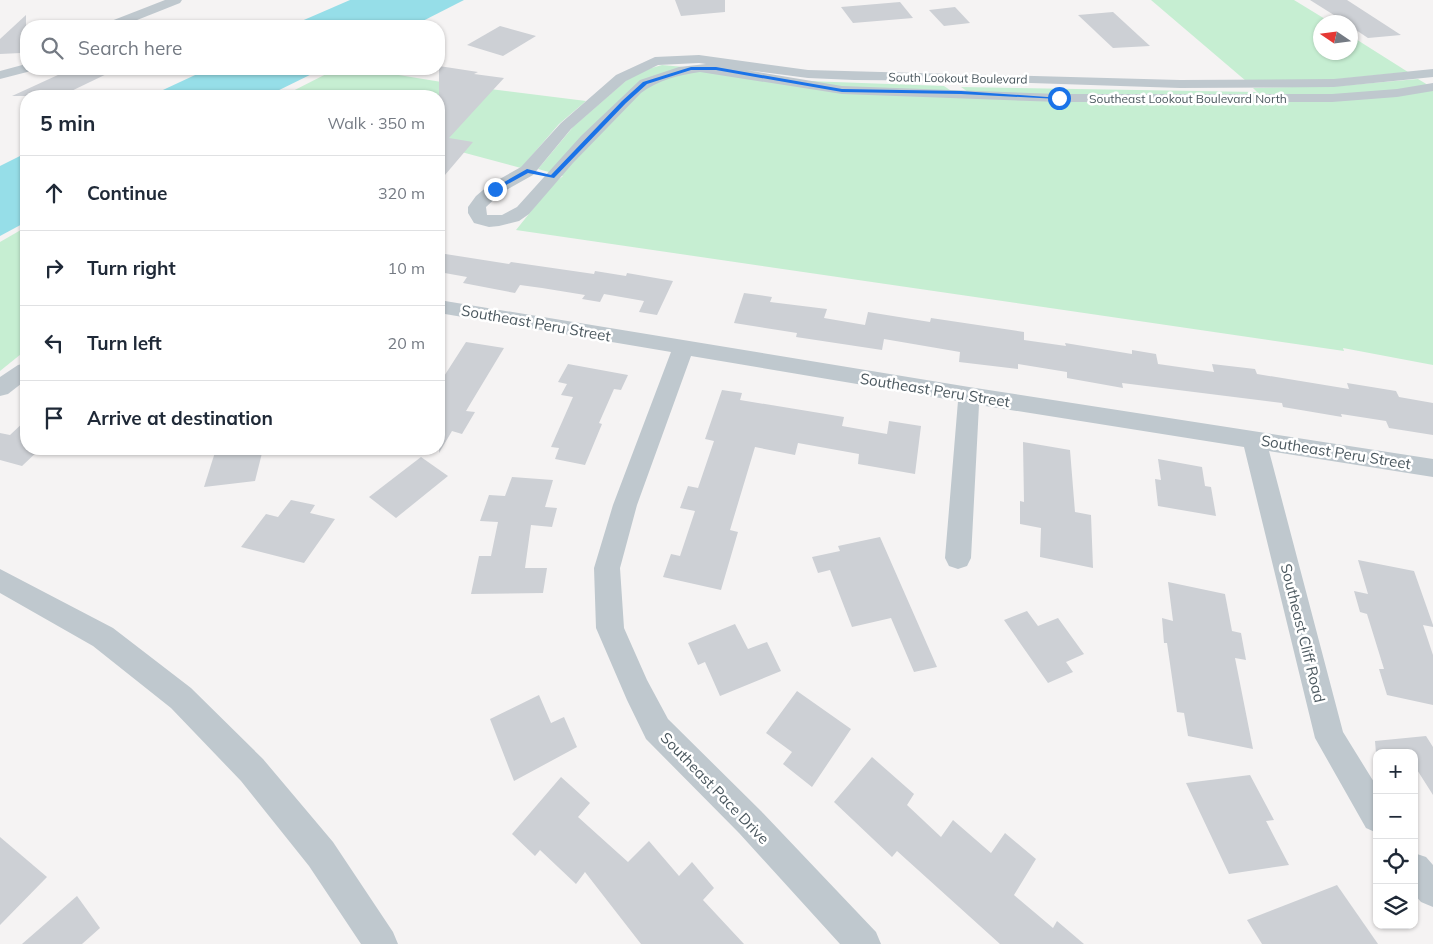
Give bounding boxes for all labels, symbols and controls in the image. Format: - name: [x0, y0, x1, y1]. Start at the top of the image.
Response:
- north arrow: [1313, 15, 1358, 60]
- search box: [20, 20, 445, 75]
- icon: search: [38, 34, 66, 62]
- text: Search here: [78, 36, 182, 60]
- street label: South Lookout Boulevard: [888, 69, 1028, 87]
- route start: [1048, 87, 1071, 110]
- street label: Southeast Lookout Boulevard North: [1089, 91, 1287, 106]
- text: 5 min: [40, 110, 95, 136]
- text: Walk · 350 m: [327, 113, 425, 133]
- route end: [484, 178, 507, 201]
- icon: ahead: [40, 179, 68, 207]
- text: Continue: [87, 181, 167, 205]
- text: 320 m: [378, 183, 425, 203]
- icon: right: [40, 254, 68, 282]
- text: Turn right: [87, 256, 176, 280]
- text: 10 m: [388, 258, 425, 278]
- street label: Southeast Peru Street: [460, 300, 612, 346]
- icon: left: [40, 329, 68, 357]
- text: Turn left: [87, 331, 162, 355]
- text: 20 m: [388, 333, 425, 353]
- street label: Southeast Peru Street: [859, 369, 1011, 411]
- icon: arrive: [40, 404, 68, 432]
- text: Arrive at destination: [87, 406, 273, 430]
- street label: Southeast Peru Street: [1260, 431, 1412, 473]
- street label: Southeast Cliff Road: [1277, 562, 1329, 704]
- street label: Southeast Pace Drive: [657, 728, 773, 848]
- map controls: [1373, 749, 1418, 929]
- button: +: [1373, 749, 1418, 794]
- button: −: [1373, 794, 1418, 839]
- button: locate: [1373, 839, 1418, 884]
- button: layers: [1373, 884, 1418, 929]

